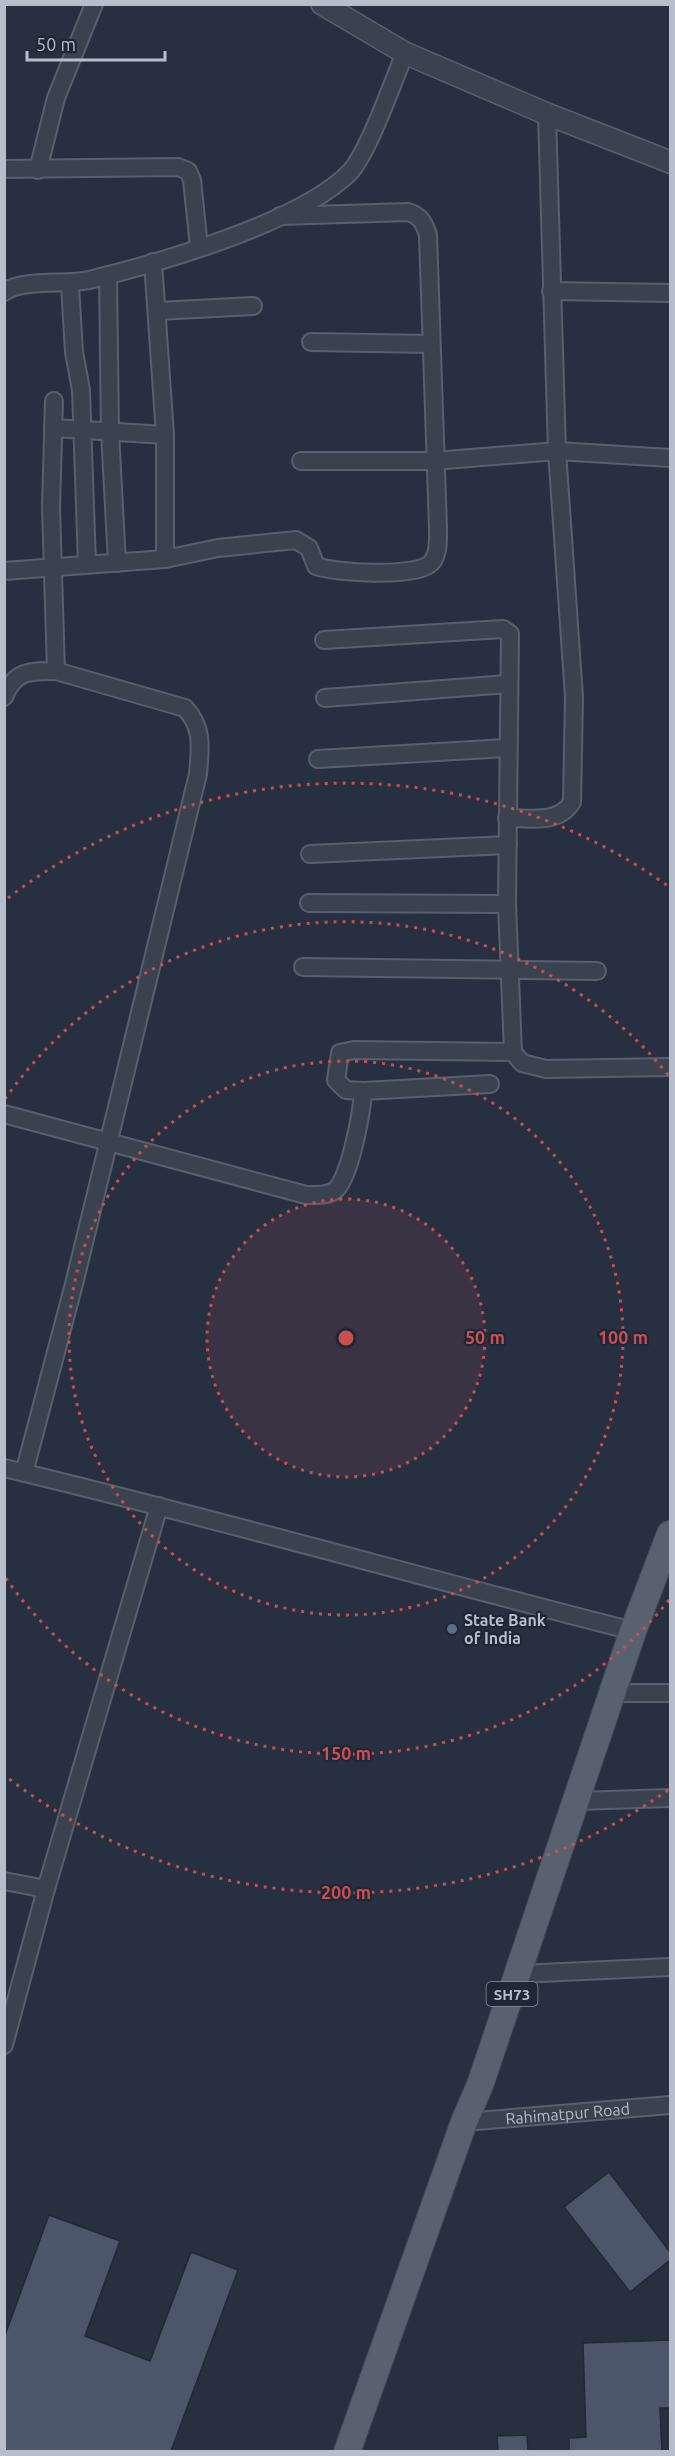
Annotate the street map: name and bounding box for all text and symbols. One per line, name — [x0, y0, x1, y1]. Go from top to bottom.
scale bar — [27, 24, 165, 62]
text: 50 m — [36, 34, 76, 54]
text: 50 m — [465, 1327, 505, 1347]
text: 100 m — [598, 1327, 648, 1347]
centre of rings — [336, 1328, 356, 1348]
place label: State Bank of India — [464, 1611, 546, 1647]
marker: State Bank of India — [445, 1622, 459, 1636]
text: 150 m — [321, 1743, 371, 1763]
text: 200 m — [321, 1882, 371, 1902]
road number: SH73 — [486, 1982, 538, 2006]
street label: Rahimatpur Road — [505, 2099, 631, 2128]

